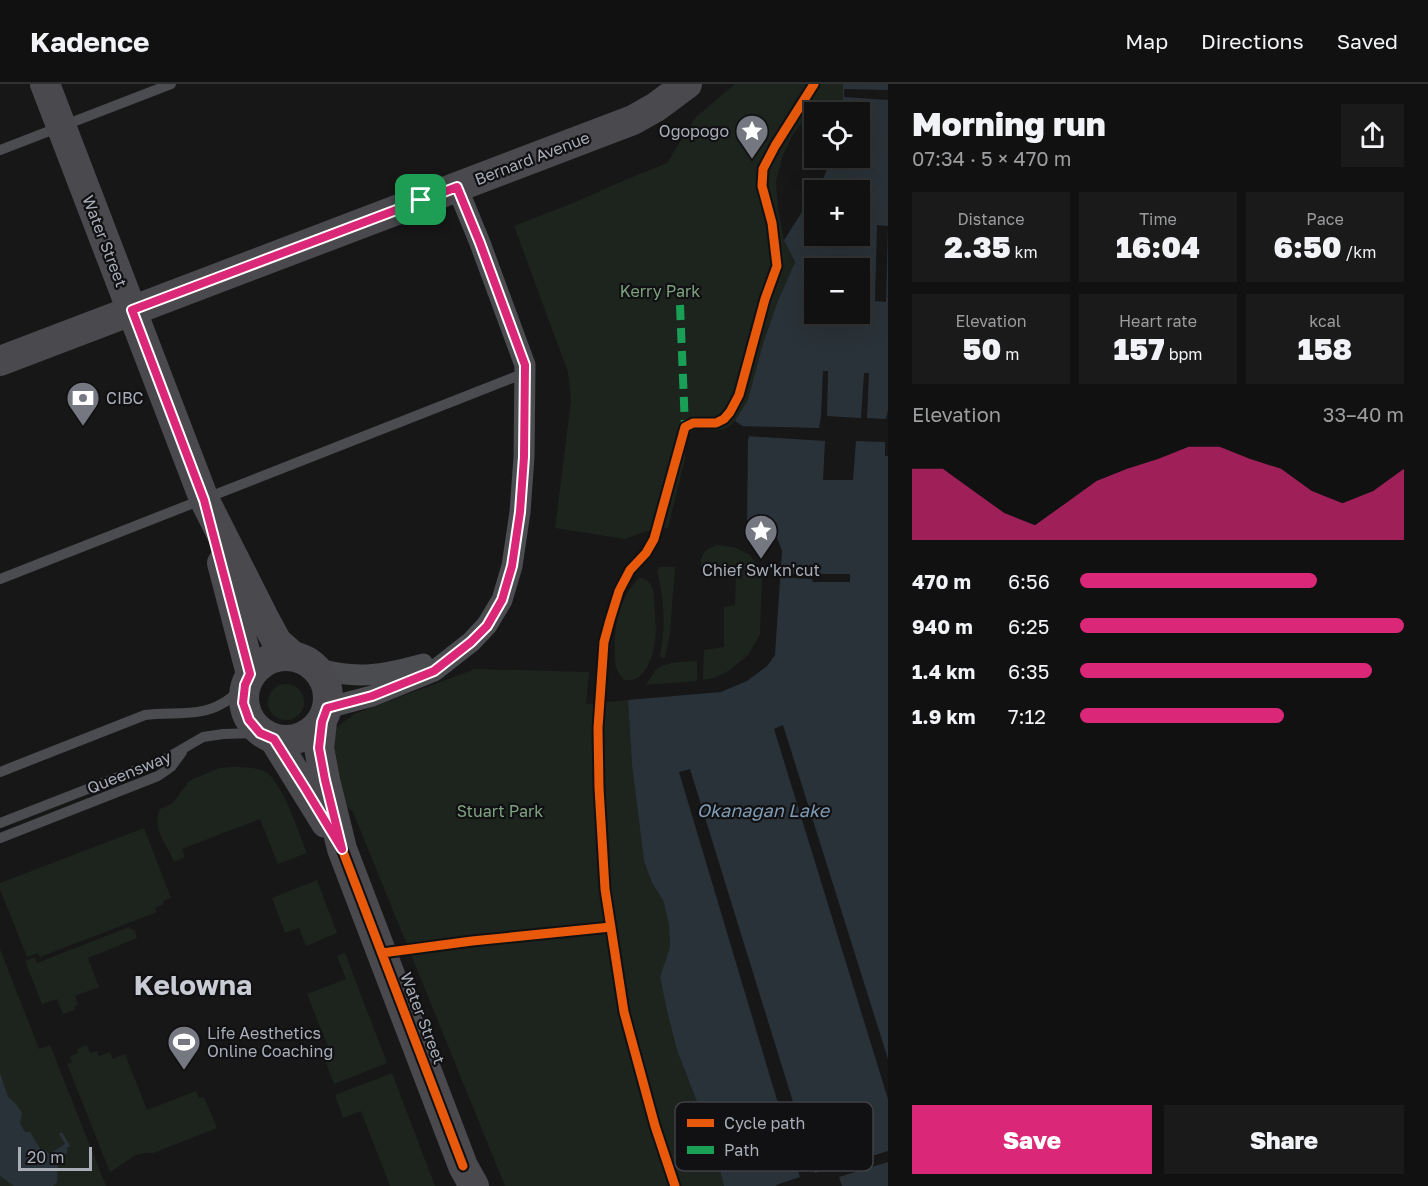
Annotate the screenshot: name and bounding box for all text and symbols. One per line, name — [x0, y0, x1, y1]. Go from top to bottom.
text: Kadence — [30, 25, 150, 58]
text: Map — [1125, 28, 1168, 54]
text: Directions — [1201, 28, 1304, 54]
text: Saved — [1337, 28, 1398, 54]
map controls — [804, 102, 870, 324]
button: locate — [804, 102, 870, 168]
text: Morning run — [912, 104, 1106, 143]
button: share — [1341, 104, 1404, 167]
place icon: Ogopogo — [734, 113, 770, 160]
place label: Ogopogo — [659, 121, 729, 141]
street label: Bernard Avenue — [472, 127, 592, 189]
text: 07:34 · 5 × 470 m — [912, 146, 1071, 170]
pin — [395, 174, 446, 225]
button: + — [804, 180, 870, 246]
icon: arrive — [404, 183, 437, 216]
street label: Water Street — [78, 192, 132, 290]
text: Distance — [957, 209, 1025, 229]
text: Time — [1139, 209, 1177, 229]
text: Pace — [1306, 209, 1344, 229]
text: 2.35 — [944, 229, 1011, 265]
text: 16:04 — [1116, 229, 1200, 265]
text: 6:50 — [1274, 229, 1342, 265]
text: km — [1011, 242, 1038, 262]
text: /km — [1342, 242, 1377, 262]
button: − — [804, 258, 870, 324]
park label: Kerry Park — [620, 281, 700, 301]
text: Elevation — [955, 311, 1027, 331]
text: Heart rate — [1119, 311, 1197, 331]
text: kcal — [1309, 311, 1341, 331]
text: 50 — [963, 331, 1001, 367]
text: 157 — [1114, 331, 1165, 367]
text: 158 — [1298, 331, 1352, 367]
text: m — [1001, 344, 1019, 364]
text: bpm — [1165, 344, 1203, 364]
bank icon: CIBC — [65, 380, 101, 427]
place label: CIBC — [106, 388, 144, 408]
text: Elevation — [912, 402, 1001, 426]
text: 33–40 m — [1323, 402, 1404, 426]
place icon: Chief Sw'kn'cut — [743, 513, 779, 560]
place label: Chief Sw'kn'cut — [702, 560, 820, 580]
text: 470 m — [912, 569, 971, 593]
text: 6:56 — [1008, 569, 1050, 593]
text: 940 m — [912, 614, 973, 638]
text: 6:25 — [1008, 614, 1049, 638]
text: 1.4 km — [912, 659, 975, 683]
text: 6:35 — [1008, 659, 1049, 683]
text: 1.9 km — [912, 704, 976, 728]
text: 7:12 — [1008, 704, 1046, 728]
street label: Queensway — [84, 746, 174, 798]
water label: Okanagan Lake — [697, 799, 831, 821]
park label: Stuart Park — [457, 801, 543, 821]
district label: Kelowna — [134, 968, 252, 1001]
street label: Water Street — [396, 969, 450, 1067]
place label: Life Aesthetics Online Coaching — [207, 1023, 333, 1061]
sports icon: Life Aesthetics Online Coaching — [166, 1024, 202, 1071]
legend — [675, 1102, 873, 1171]
button: Save — [912, 1105, 1152, 1174]
button: Share — [1164, 1105, 1404, 1174]
text: Cycle path — [724, 1113, 805, 1133]
text: Path — [724, 1140, 759, 1160]
scale bar — [18, 1144, 92, 1172]
text: 20 m — [27, 1147, 64, 1167]

